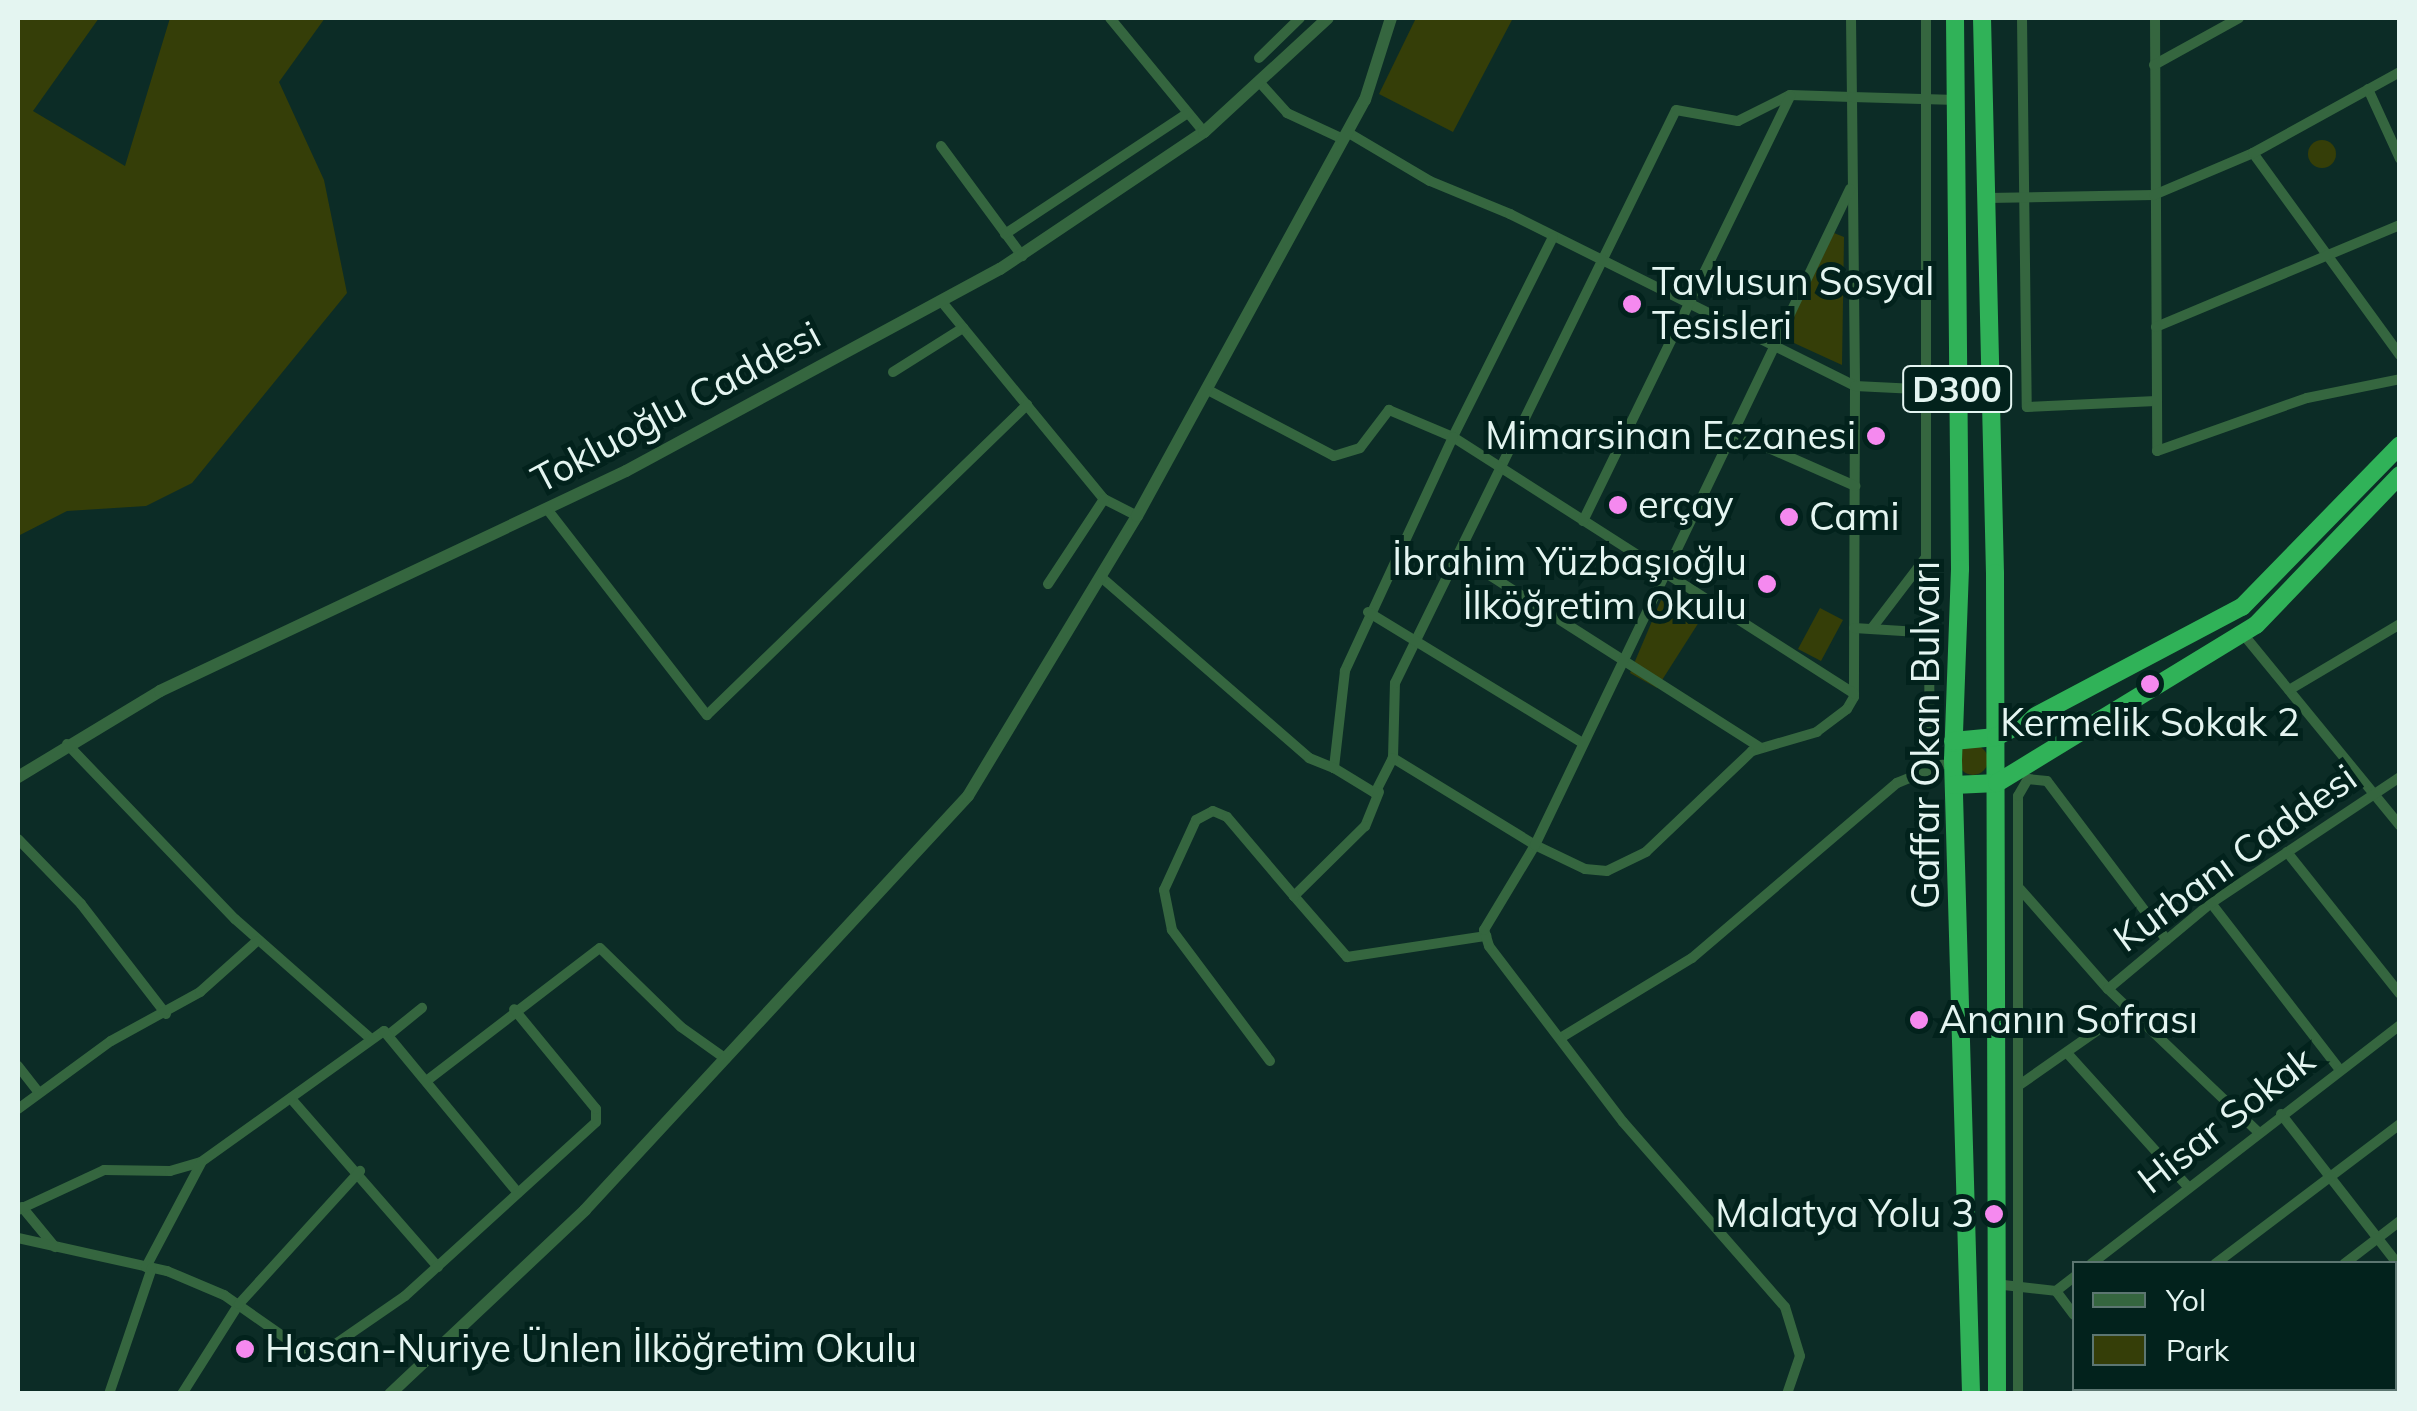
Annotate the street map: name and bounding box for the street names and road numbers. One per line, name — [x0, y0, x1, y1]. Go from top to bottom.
street label: Tokluoğlu Caddesi — [524, 312, 828, 502]
road number: D300 — [1902, 359, 2012, 419]
street label: Gaffar Okan Bulvarı — [1903, 561, 1949, 909]
street label: Kurbanı Caddesi — [2105, 755, 2365, 961]
street label: Hisar Sokak — [2129, 1037, 2323, 1203]

